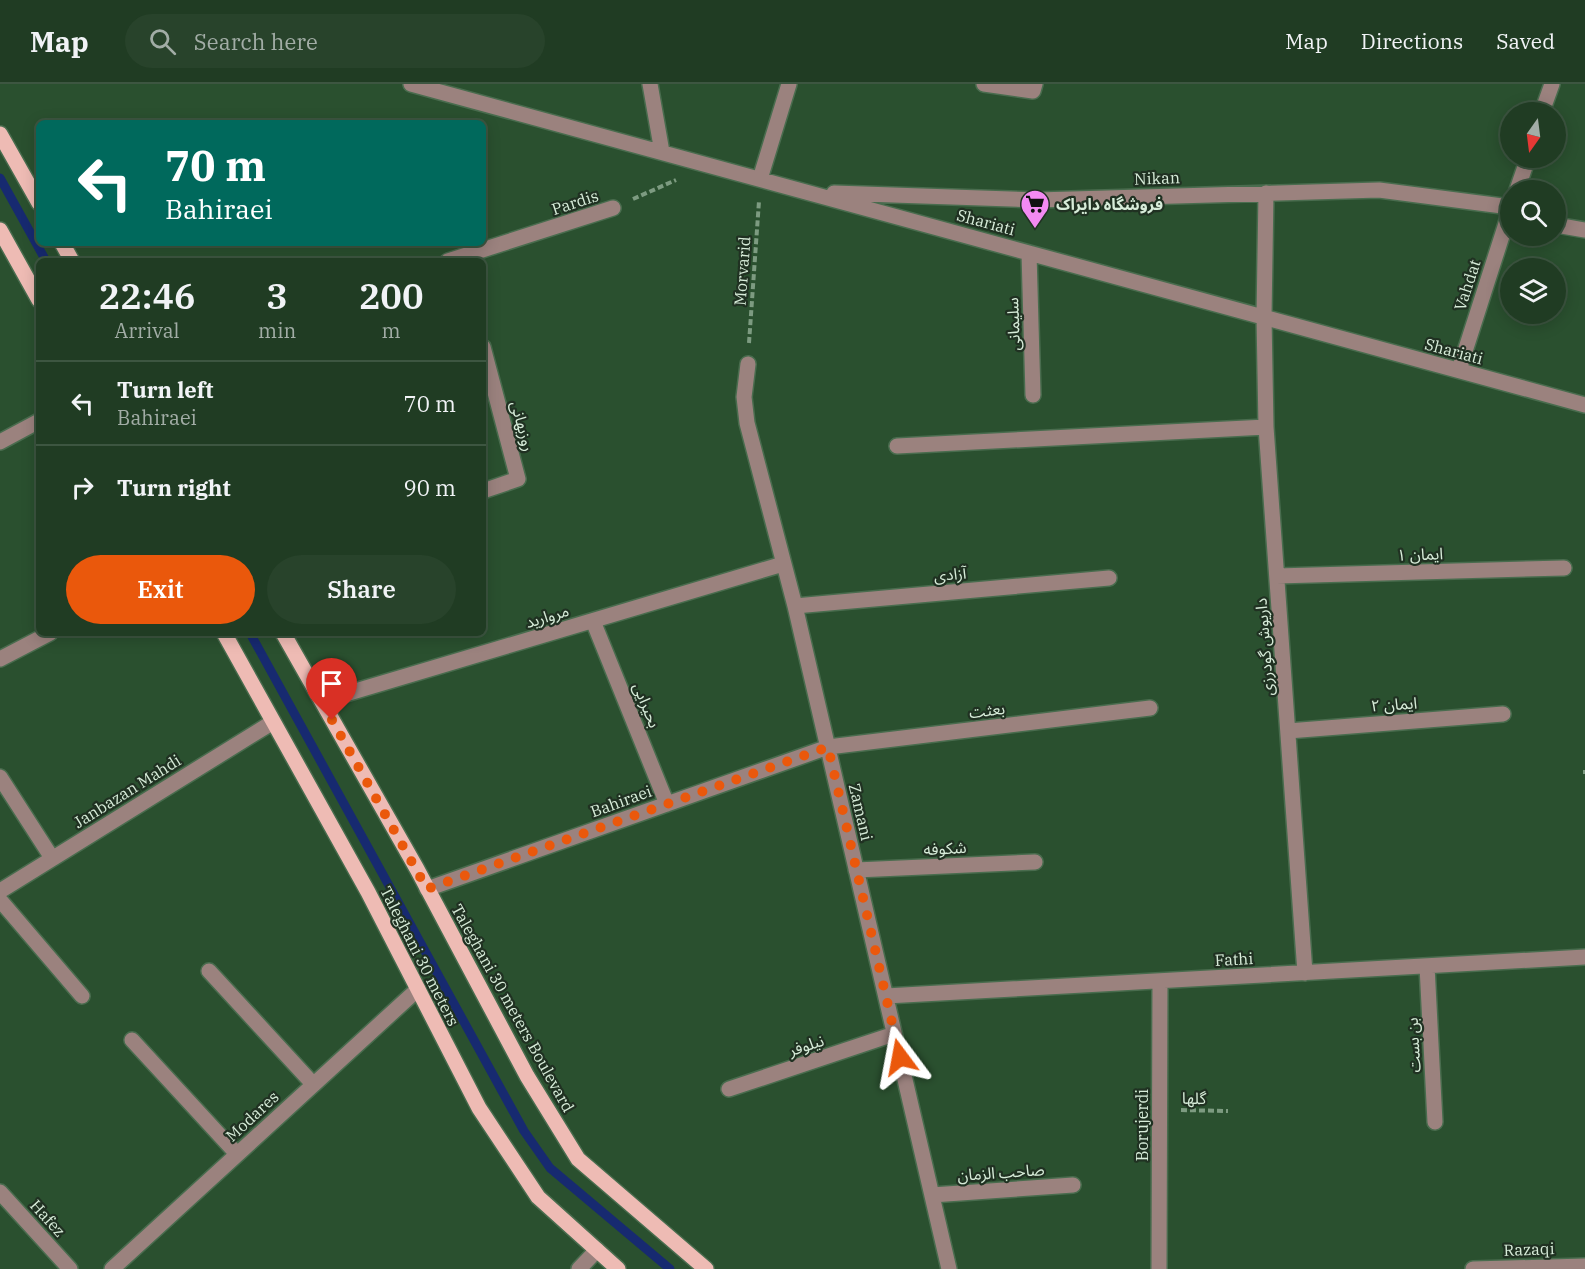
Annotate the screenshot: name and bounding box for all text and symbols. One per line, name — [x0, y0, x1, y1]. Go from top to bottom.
search box — [125, 14, 545, 68]
text: Map — [30, 23, 89, 60]
icon: search — [146, 25, 179, 58]
text: Search here — [194, 27, 318, 56]
text: Map — [1285, 27, 1328, 55]
text: Directions — [1361, 27, 1463, 55]
text: Saved — [1496, 27, 1555, 55]
north arrow — [1500, 102, 1566, 168]
map controls — [1500, 102, 1566, 324]
text: 70 m — [165, 138, 266, 193]
icon: left — [66, 144, 144, 222]
street label: Nikan — [1134, 167, 1180, 189]
button: search — [1500, 180, 1566, 246]
street label: Pardis — [549, 185, 601, 219]
supermarket icon: فروشگاه دایراک — [1019, 188, 1051, 230]
text: Bahiraei — [165, 191, 273, 226]
place label: فروشگاه دایراک — [1056, 194, 1163, 214]
street label: Shariati — [955, 205, 1017, 239]
street label: Morvarid — [730, 235, 754, 306]
street label: Vahdat — [1449, 257, 1485, 313]
button: layers — [1500, 258, 1566, 324]
text: 22:46 — [98, 272, 196, 319]
text: 3 — [266, 272, 288, 319]
text: 200 — [359, 272, 424, 319]
street label: سلیمانی — [1002, 297, 1024, 351]
text: Arrival — [114, 317, 180, 344]
text: min — [258, 317, 296, 344]
text: m — [382, 317, 401, 344]
street label: Shariati — [1423, 334, 1485, 368]
text: Turn left — [117, 375, 213, 404]
icon: left — [66, 387, 99, 420]
text: 70 m — [404, 389, 456, 418]
street label: روزبهانی — [507, 399, 539, 453]
text: Bahiraei — [117, 404, 197, 431]
icon: right — [66, 471, 99, 504]
text: Turn right — [117, 473, 231, 502]
text: 90 m — [404, 473, 456, 502]
street label: ایمان ۱ — [1397, 543, 1443, 565]
button: Exit — [66, 555, 255, 624]
button: Share — [267, 555, 456, 624]
street label: آزادی — [933, 562, 969, 585]
street label: داریوش گودرزی — [1251, 597, 1277, 697]
street label: مروارید — [523, 600, 571, 632]
pin — [306, 658, 357, 720]
icon: arrive — [315, 667, 348, 700]
street label: بحیرایی — [629, 680, 665, 730]
street label: ایمان ۲ — [1370, 692, 1418, 716]
street label: بعثت — [968, 698, 1006, 722]
street label: Janbazan Mahdi — [70, 750, 184, 832]
street label: Bahiraei — [588, 781, 654, 821]
street label: Zamani — [845, 781, 877, 843]
street label: شکوفه — [923, 837, 967, 859]
street label: Taleghani 30 meters — [376, 883, 464, 1029]
street label: Taleghani 30 meters Boulevard — [447, 900, 579, 1116]
street label: Fathi — [1214, 948, 1254, 970]
street label: بن بست — [1402, 1017, 1424, 1073]
position arrow — [868, 1025, 932, 1089]
street label: نیلوفر — [785, 1030, 826, 1060]
street label: Modares — [221, 1086, 283, 1146]
street label: گلها — [1182, 1088, 1207, 1108]
street label: Borujerdi — [1132, 1089, 1152, 1161]
street label: صاحب الزمان — [957, 1159, 1045, 1185]
street label: Hafez — [26, 1195, 70, 1241]
street label: Razaqi — [1503, 1238, 1555, 1260]

